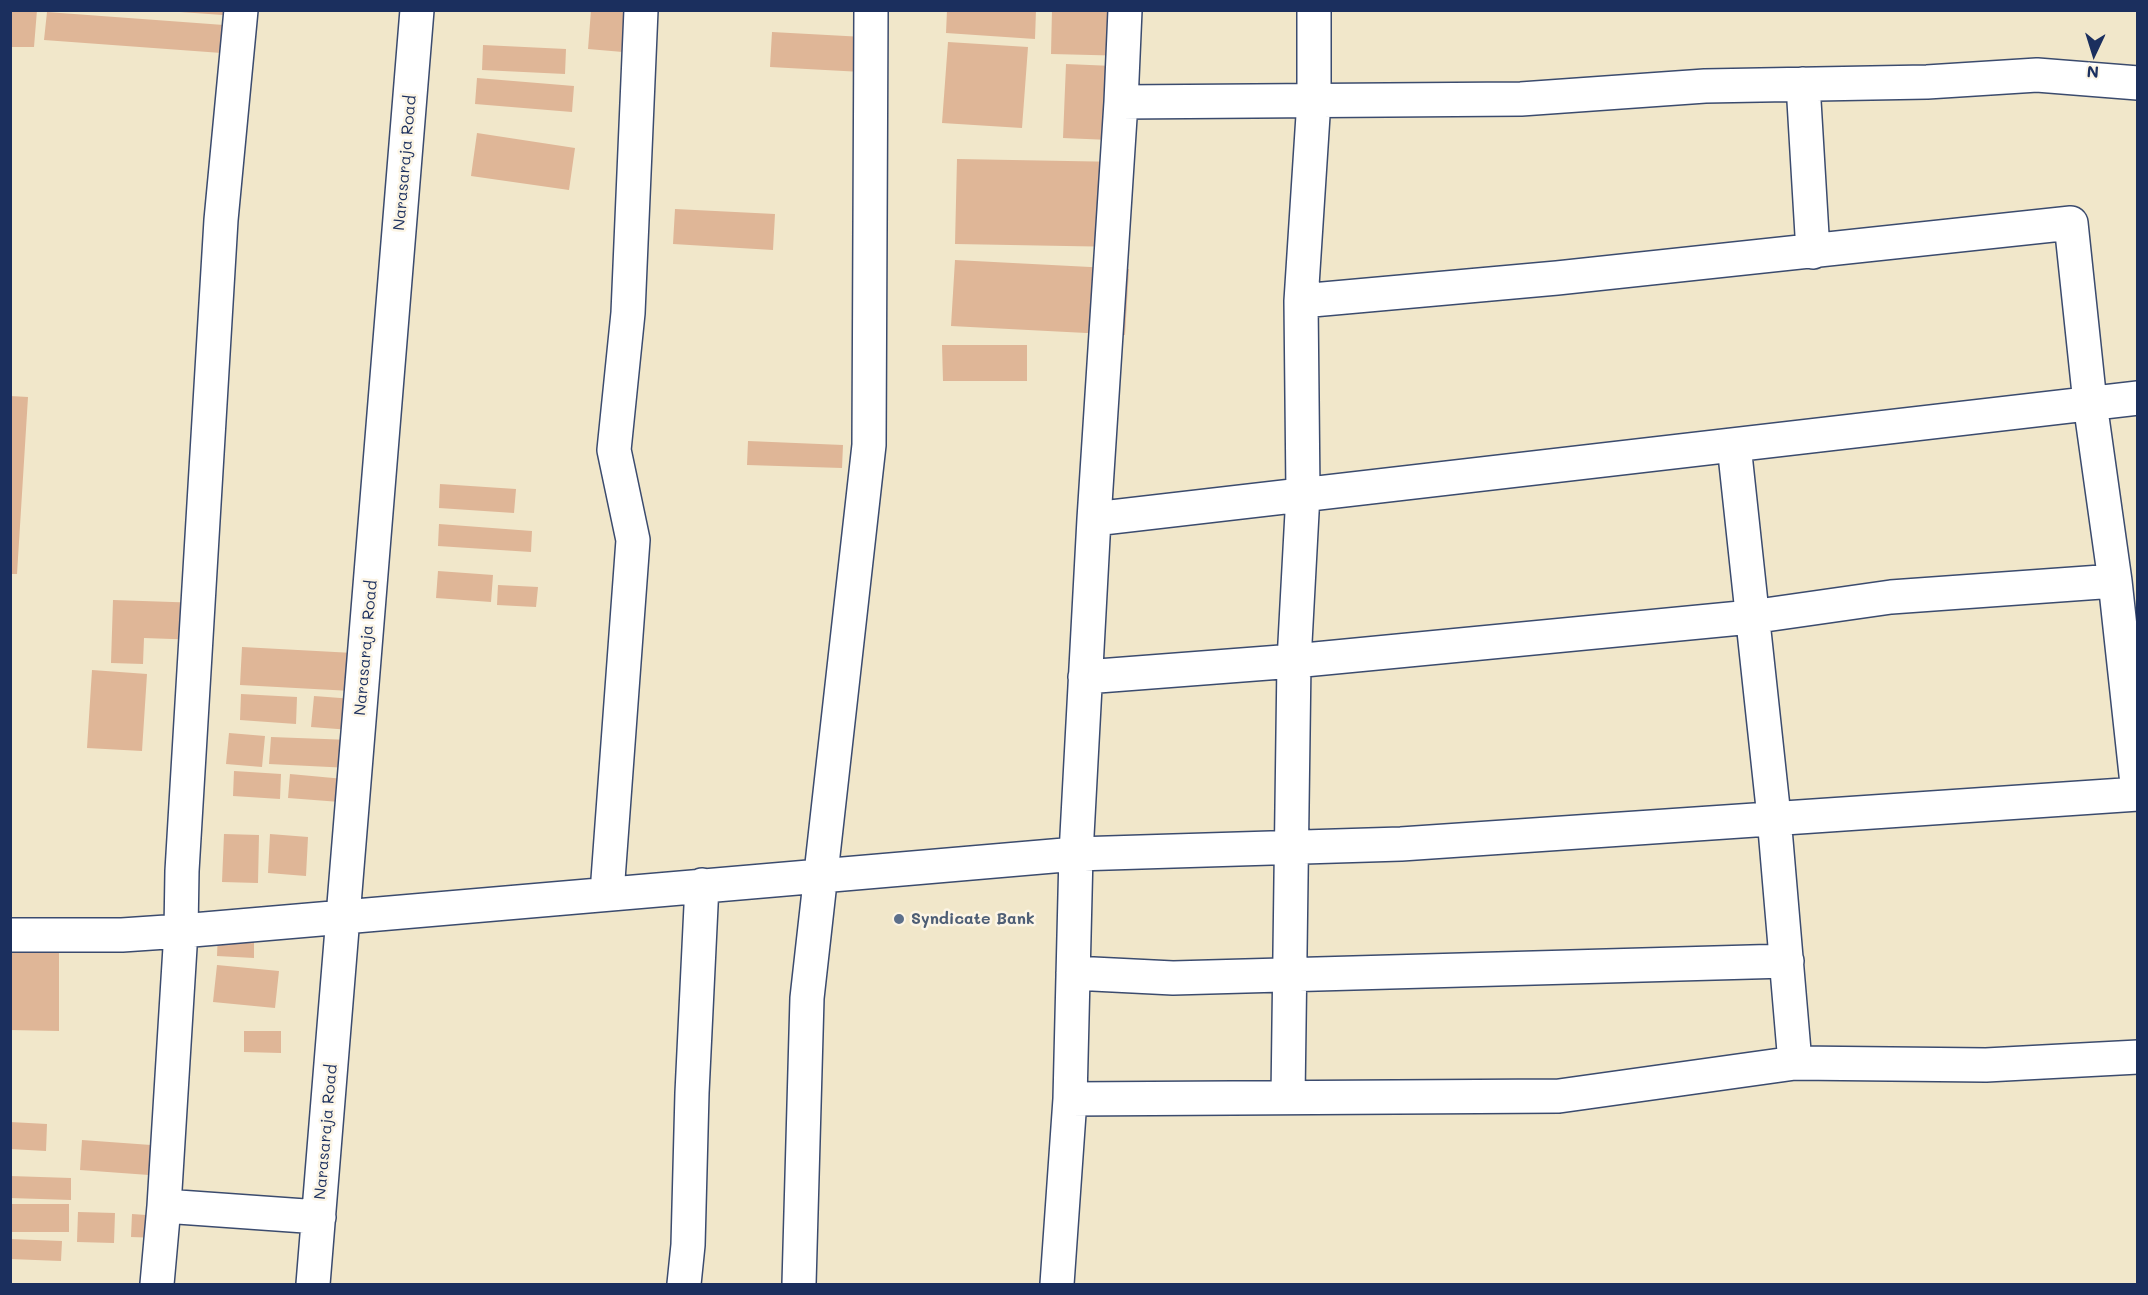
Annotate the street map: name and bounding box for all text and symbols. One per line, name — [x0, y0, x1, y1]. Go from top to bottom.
north arrow — [2064, 24, 2124, 84]
text: N — [2086, 62, 2100, 83]
street label: Narasaraja Road — [390, 95, 420, 231]
street label: Narasaraja Road — [351, 580, 381, 716]
place label: Syndicate Bank — [911, 909, 1035, 929]
marker: Syndicate Bank — [892, 912, 906, 926]
street label: Narasaraja Road — [311, 1064, 341, 1200]

